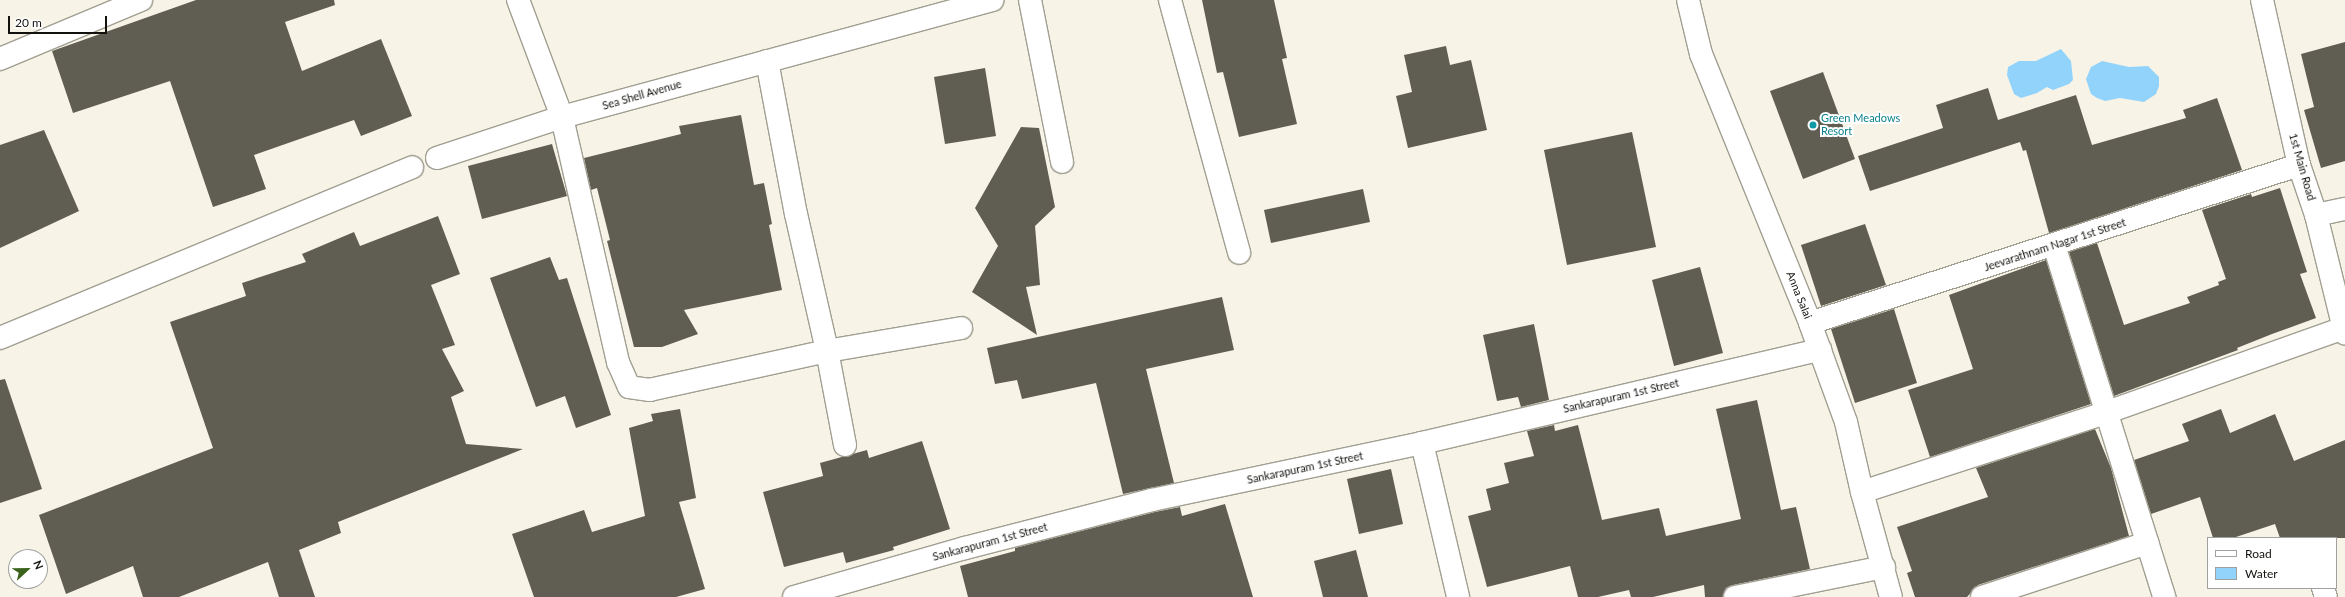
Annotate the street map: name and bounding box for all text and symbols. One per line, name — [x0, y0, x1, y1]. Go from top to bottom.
scale bar — [10, 8, 109, 34]
text: 20 m — [15, 15, 42, 30]
street label: Sea Shell Avenue — [601, 77, 683, 113]
place label: Green Meadows Resort — [1821, 112, 1900, 138]
marker: Green Meadows Resort — [1808, 120, 1818, 130]
street label: 1st Main Road — [2286, 132, 2318, 202]
street label: Jeevarathnam Nagar 1st Street — [1982, 216, 2128, 274]
street label: Anna Salai — [1784, 269, 1814, 321]
street label: Sankarapuram 1st Street — [1562, 376, 1680, 416]
street label: Sankarapuram 1st Street — [1246, 449, 1364, 487]
street label: Sankarapuram 1st Street — [931, 520, 1049, 564]
legend — [2207, 537, 2337, 589]
text: Road — [2245, 546, 2272, 561]
north arrow — [8, 549, 48, 589]
text: N — [31, 558, 46, 571]
text: Water — [2245, 566, 2278, 581]

